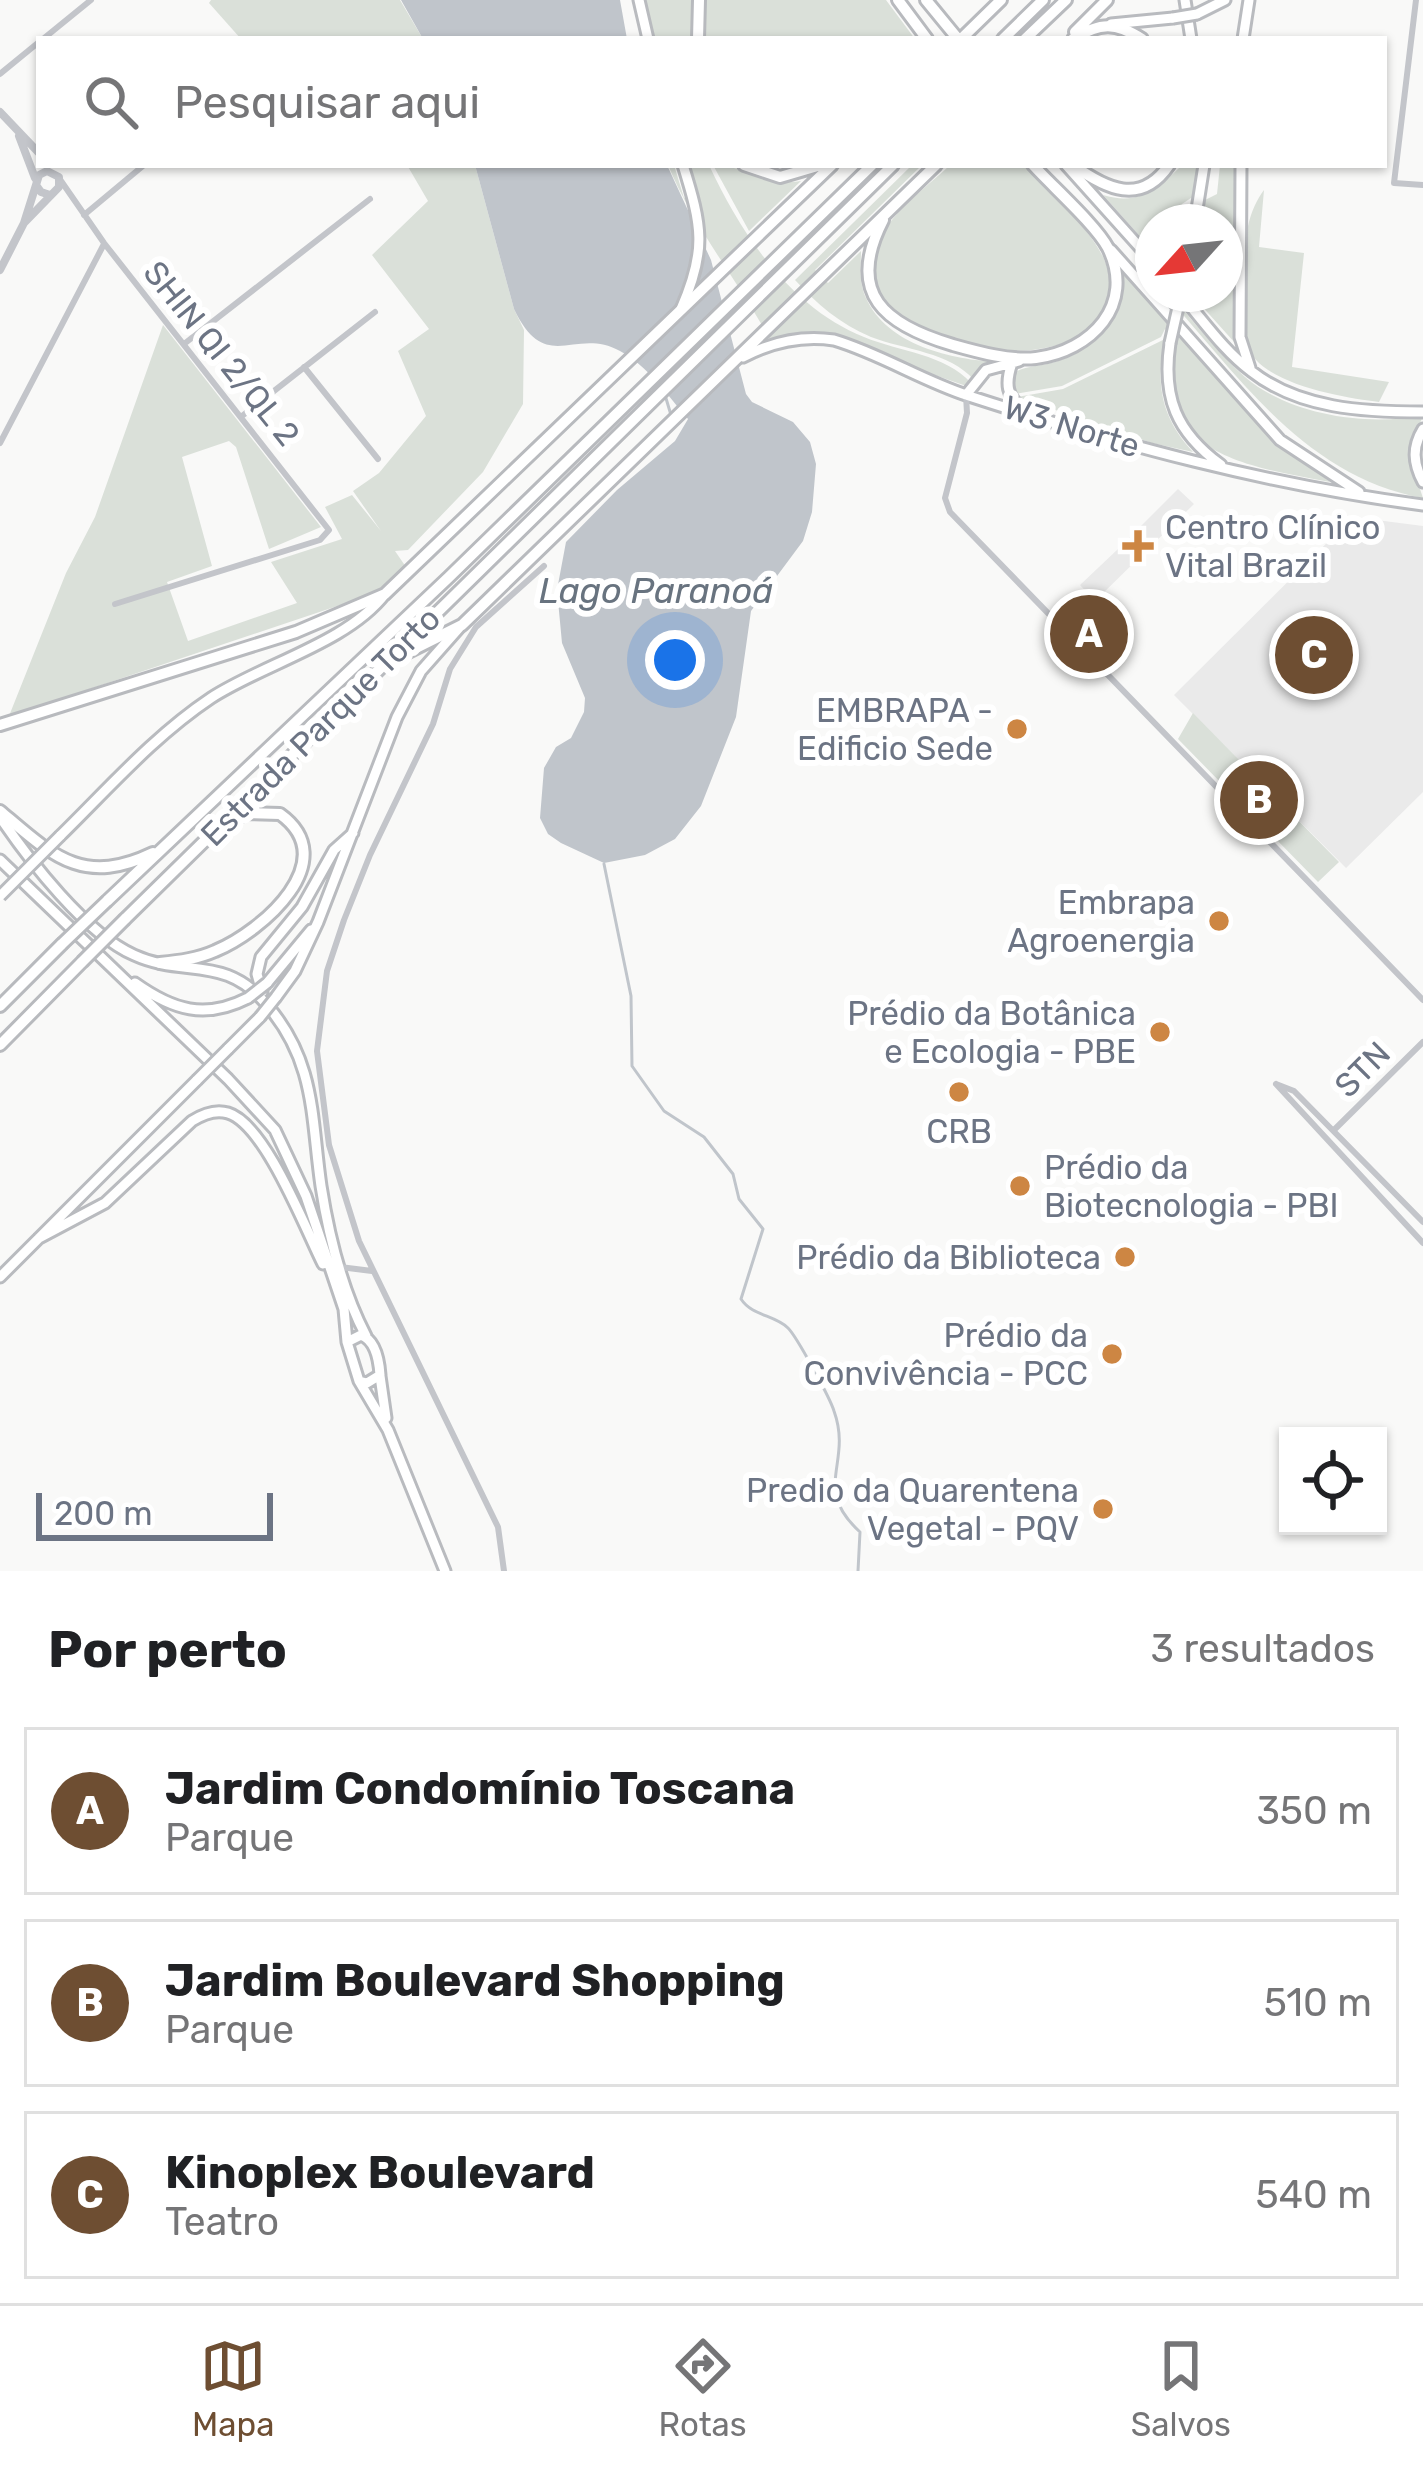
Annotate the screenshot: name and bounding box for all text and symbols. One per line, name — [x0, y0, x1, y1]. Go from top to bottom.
search box — [36, 36, 1387, 168]
icon: search — [78, 69, 144, 135]
text: Pesquisar aqui — [174, 76, 480, 129]
north arrow — [1135, 204, 1243, 312]
street label: SHIN QI 2/QL 2 — [135, 253, 308, 453]
street label: W3 Norte — [999, 387, 1145, 466]
place label: Centro Clínico Vital Brazil — [1165, 508, 1381, 585]
marker: Centro Clínico Vital Brazil — [1122, 530, 1154, 562]
water label: Lago Paranoá — [539, 569, 773, 612]
pin: A — [1050, 589, 1128, 679]
street label: Estrada Parque Torto — [193, 599, 448, 854]
pin: C — [1275, 610, 1353, 700]
your location — [645, 630, 705, 690]
place label: EMBRAPA - Edificio Sede — [797, 691, 993, 768]
marker: EMBRAPA - Edificio Sede — [1004, 716, 1030, 742]
pin: B — [1220, 755, 1298, 845]
place label: Embrapa Agroenergia — [1007, 883, 1195, 960]
marker: Embrapa Agroenergia — [1206, 908, 1232, 934]
place label: Prédio da Botânica e Ecologia - PBE — [847, 994, 1136, 1071]
marker: Prédio da Botânica e Ecologia - PBE — [1147, 1019, 1173, 1045]
street label: STN — [1327, 1034, 1398, 1105]
marker: CRB — [946, 1079, 972, 1105]
place label: CRB — [926, 1112, 992, 1151]
place label: Prédio da Biotecnologia - PBI — [1044, 1148, 1339, 1225]
marker: Prédio da Biotecnologia - PBI — [1007, 1173, 1033, 1199]
place label: Prédio da Biblioteca — [796, 1238, 1101, 1277]
marker: Prédio da Biblioteca — [1112, 1244, 1138, 1270]
place label: Prédio da Convivência - PCC — [803, 1316, 1088, 1393]
marker: Prédio da Convivência - PCC — [1099, 1341, 1125, 1367]
map controls — [1279, 1427, 1387, 1535]
button: locate — [1279, 1427, 1387, 1535]
place label: Predio da Quarentena Vegetal - PQV — [746, 1471, 1079, 1548]
scale bar — [36, 1487, 273, 1540]
text: 200 m — [54, 1494, 153, 1533]
marker: Predio da Quarentena Vegetal - PQV — [1090, 1496, 1116, 1522]
text: Por perto — [48, 1619, 287, 1680]
text: 3 resultados — [1151, 1626, 1375, 1672]
text: Jardim Condomínio Toscana — [165, 1762, 795, 1815]
text: A — [76, 1788, 104, 1834]
text: 350 m — [1256, 1788, 1372, 1834]
text: Parque — [165, 1815, 294, 1861]
text: Jardim Boulevard Shopping — [165, 1954, 785, 2007]
text: B — [76, 1980, 104, 2026]
text: 510 m — [1264, 1980, 1372, 2026]
text: Parque — [165, 2007, 294, 2053]
text: Kinoplex Boulevard — [165, 2146, 595, 2199]
text: C — [76, 2172, 104, 2218]
text: 540 m — [1256, 2172, 1372, 2218]
text: Teatro — [165, 2199, 279, 2245]
tab: Mapa — [192, 2333, 274, 2444]
tab: Rotas — [658, 2333, 747, 2444]
tab: Salvos — [1131, 2333, 1231, 2444]

